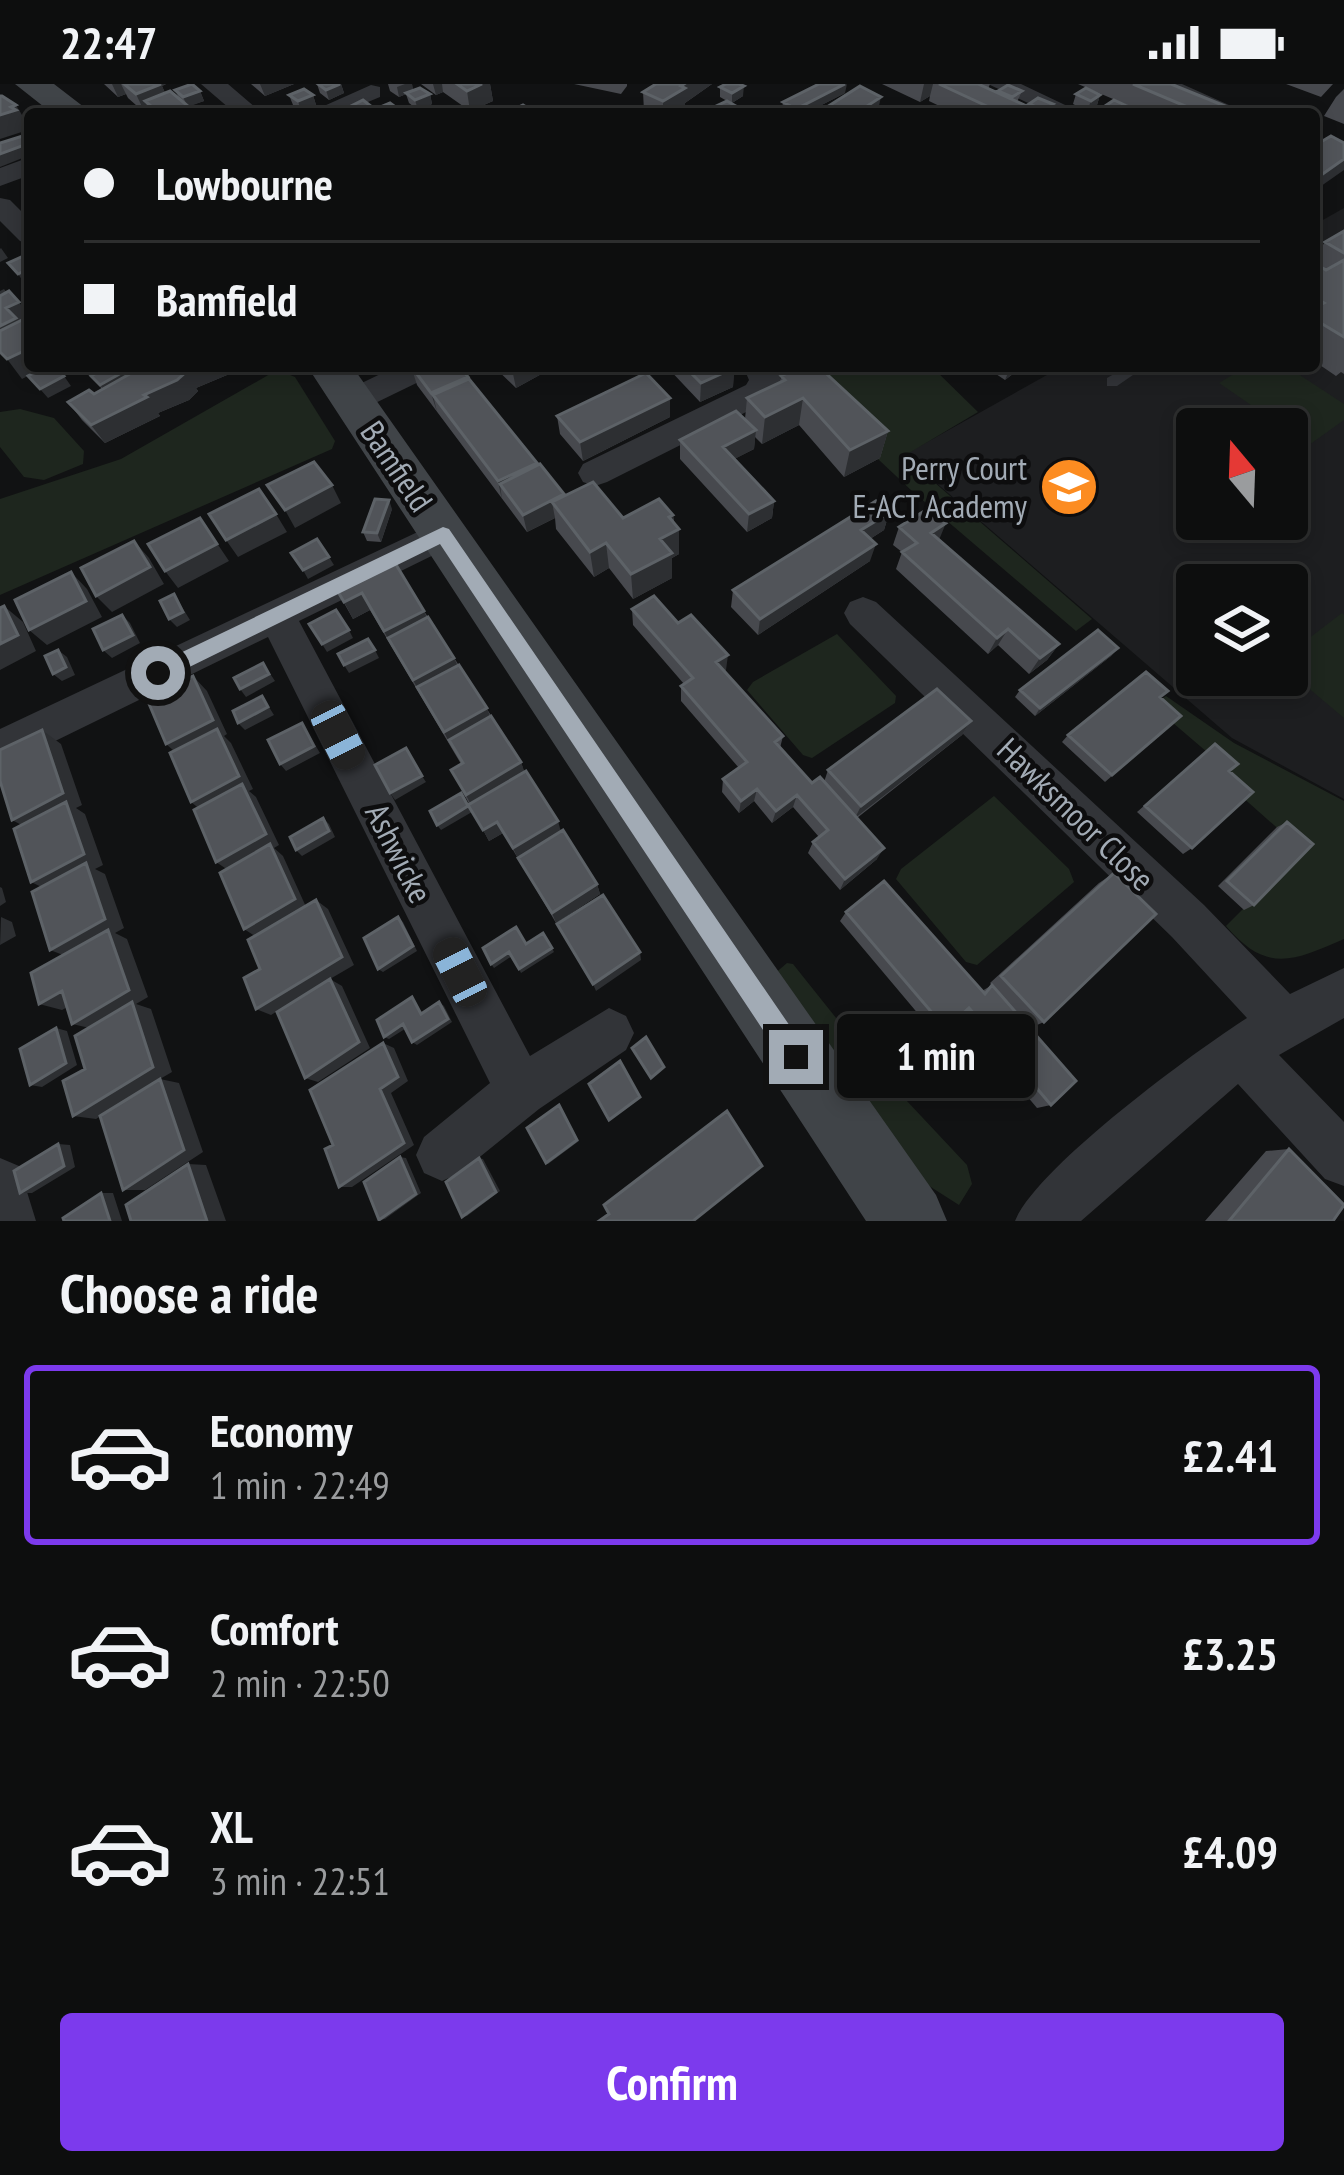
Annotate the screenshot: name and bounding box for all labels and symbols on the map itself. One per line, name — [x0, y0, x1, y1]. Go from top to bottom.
north arrow — [1176, 408, 1308, 540]
street label: Bamfield — [352, 412, 443, 519]
place label: Perry Court E-ACT Academy — [852, 446, 1028, 527]
school or university icon: Perry Court E-ACT Academy — [1038, 456, 1100, 518]
route start — [131, 646, 185, 700]
car — [306, 695, 370, 775]
street label: Hawksmoor Close — [989, 728, 1164, 899]
street label: Ashwicke — [356, 796, 443, 910]
car — [428, 932, 492, 1012]
callout: 1 min — [838, 1015, 1036, 1099]
route end — [769, 1030, 823, 1084]

